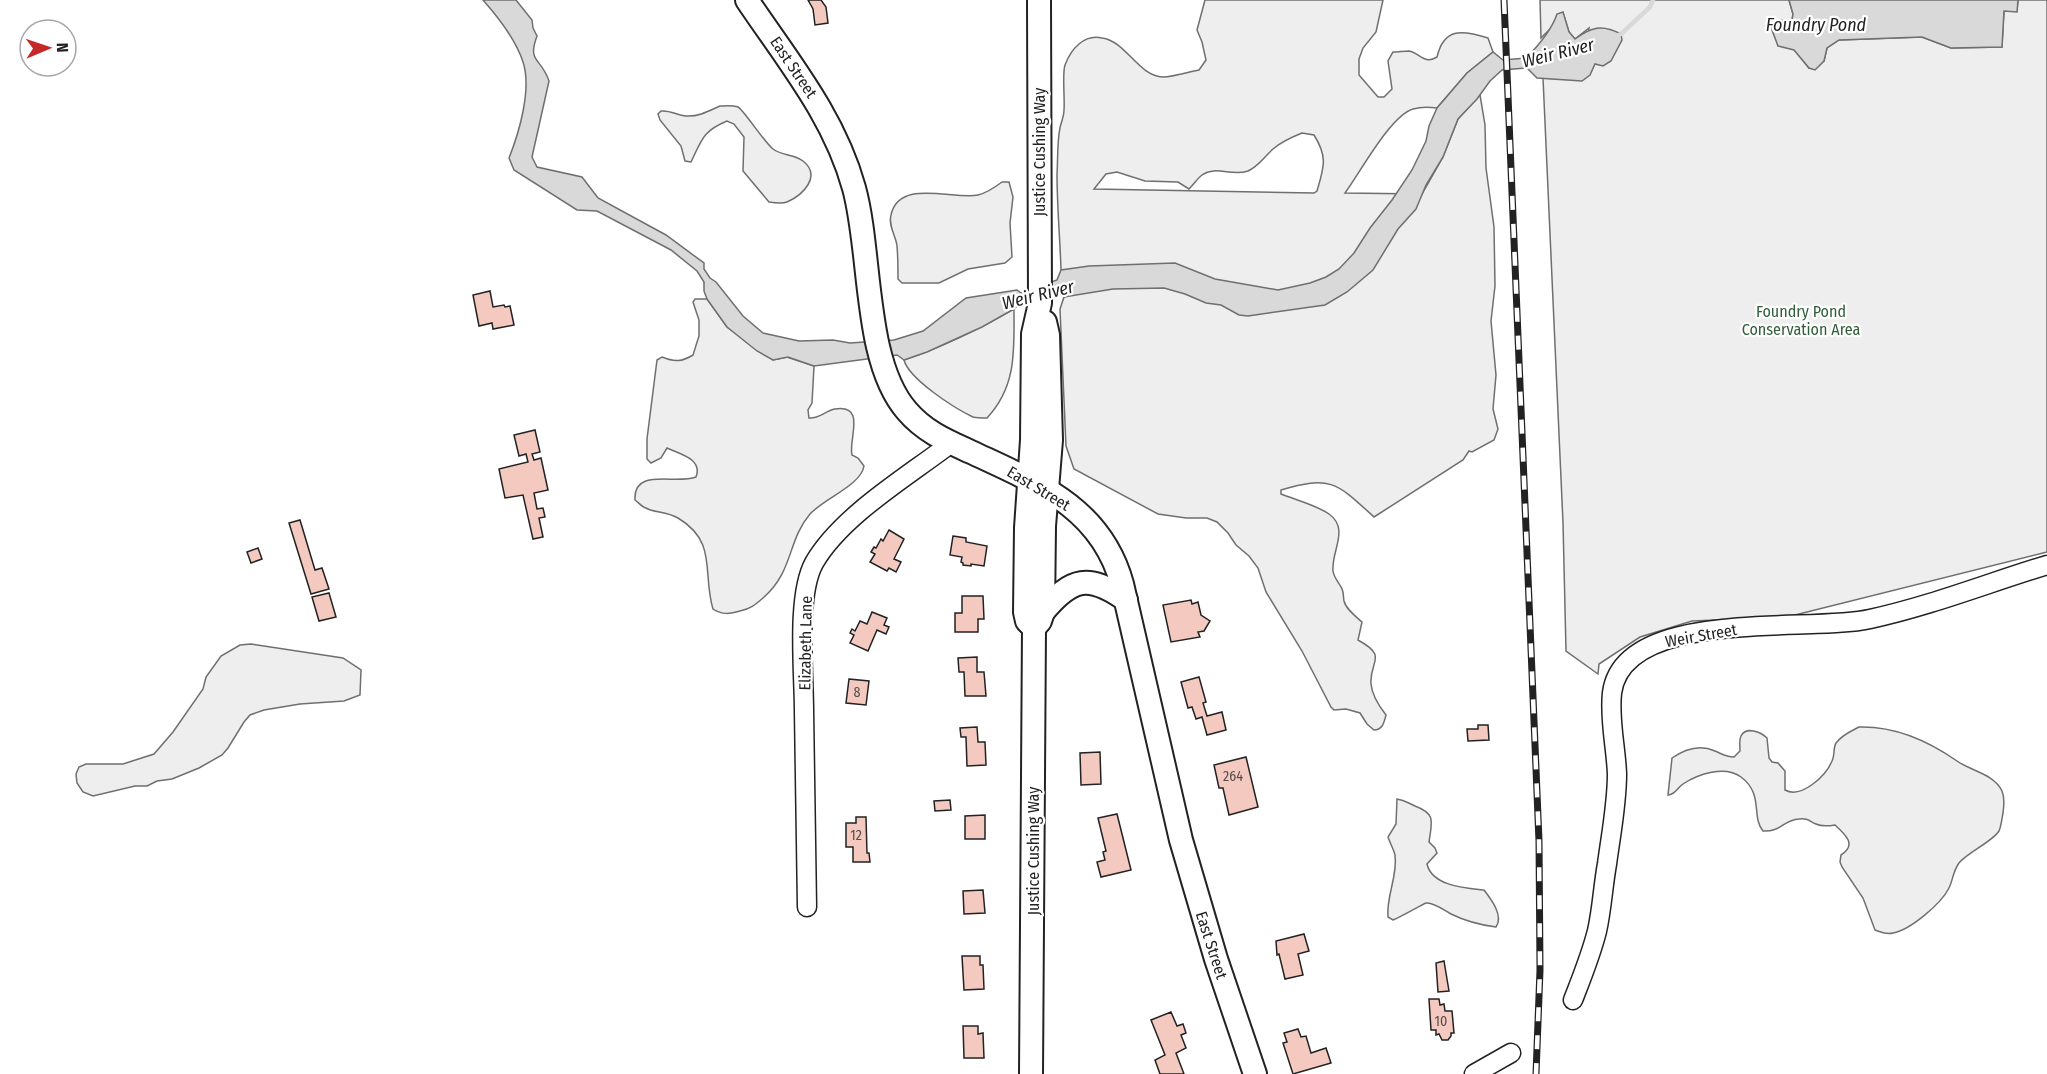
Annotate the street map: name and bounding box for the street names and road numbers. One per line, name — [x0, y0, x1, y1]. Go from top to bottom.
street label: East Street — [766, 33, 822, 102]
street label: Justice Cushing Way — [1030, 87, 1049, 216]
street label: East Street — [1004, 462, 1074, 515]
street label: Elizabeth Lane — [795, 595, 816, 690]
street label: Weir Street — [1664, 620, 1739, 651]
street label: Justice Cushing Way — [1024, 786, 1043, 915]
street label: East Street — [1192, 909, 1232, 982]

